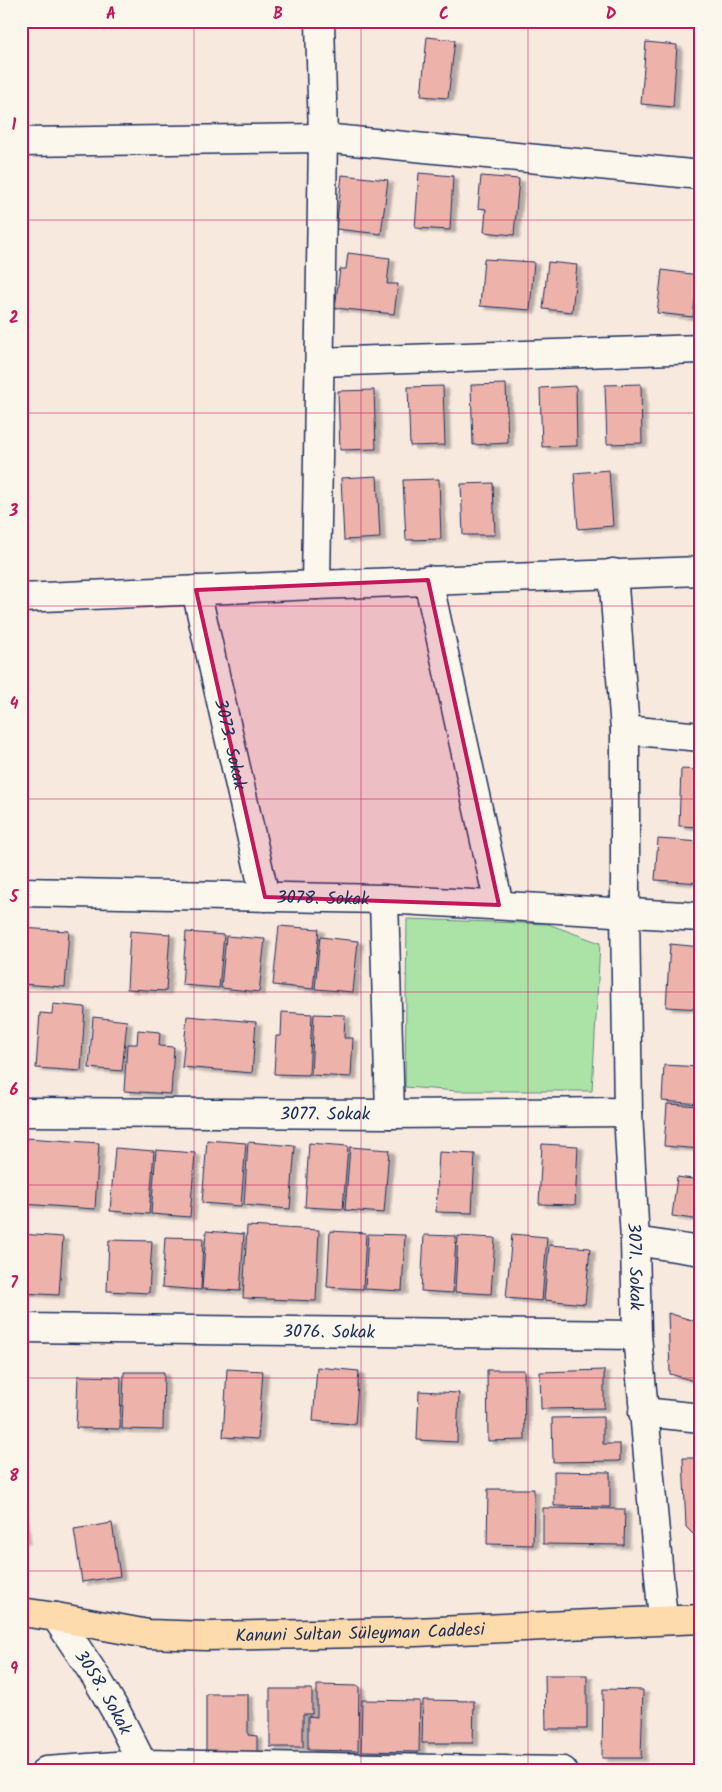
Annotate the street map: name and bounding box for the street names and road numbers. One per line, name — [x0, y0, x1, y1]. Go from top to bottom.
street label: 3073. Sokak — [205, 696, 254, 793]
street label: 3078. Sokak — [276, 884, 370, 915]
street label: 3077. Sokak — [280, 1100, 371, 1130]
street label: 3071. Sokak — [618, 1222, 649, 1311]
street label: 3076. Sokak — [283, 1318, 376, 1348]
street label: Kanuni Sultan Süleyman Caddesi — [235, 1616, 486, 1651]
street label: 3058. Sokak — [66, 1645, 139, 1741]

